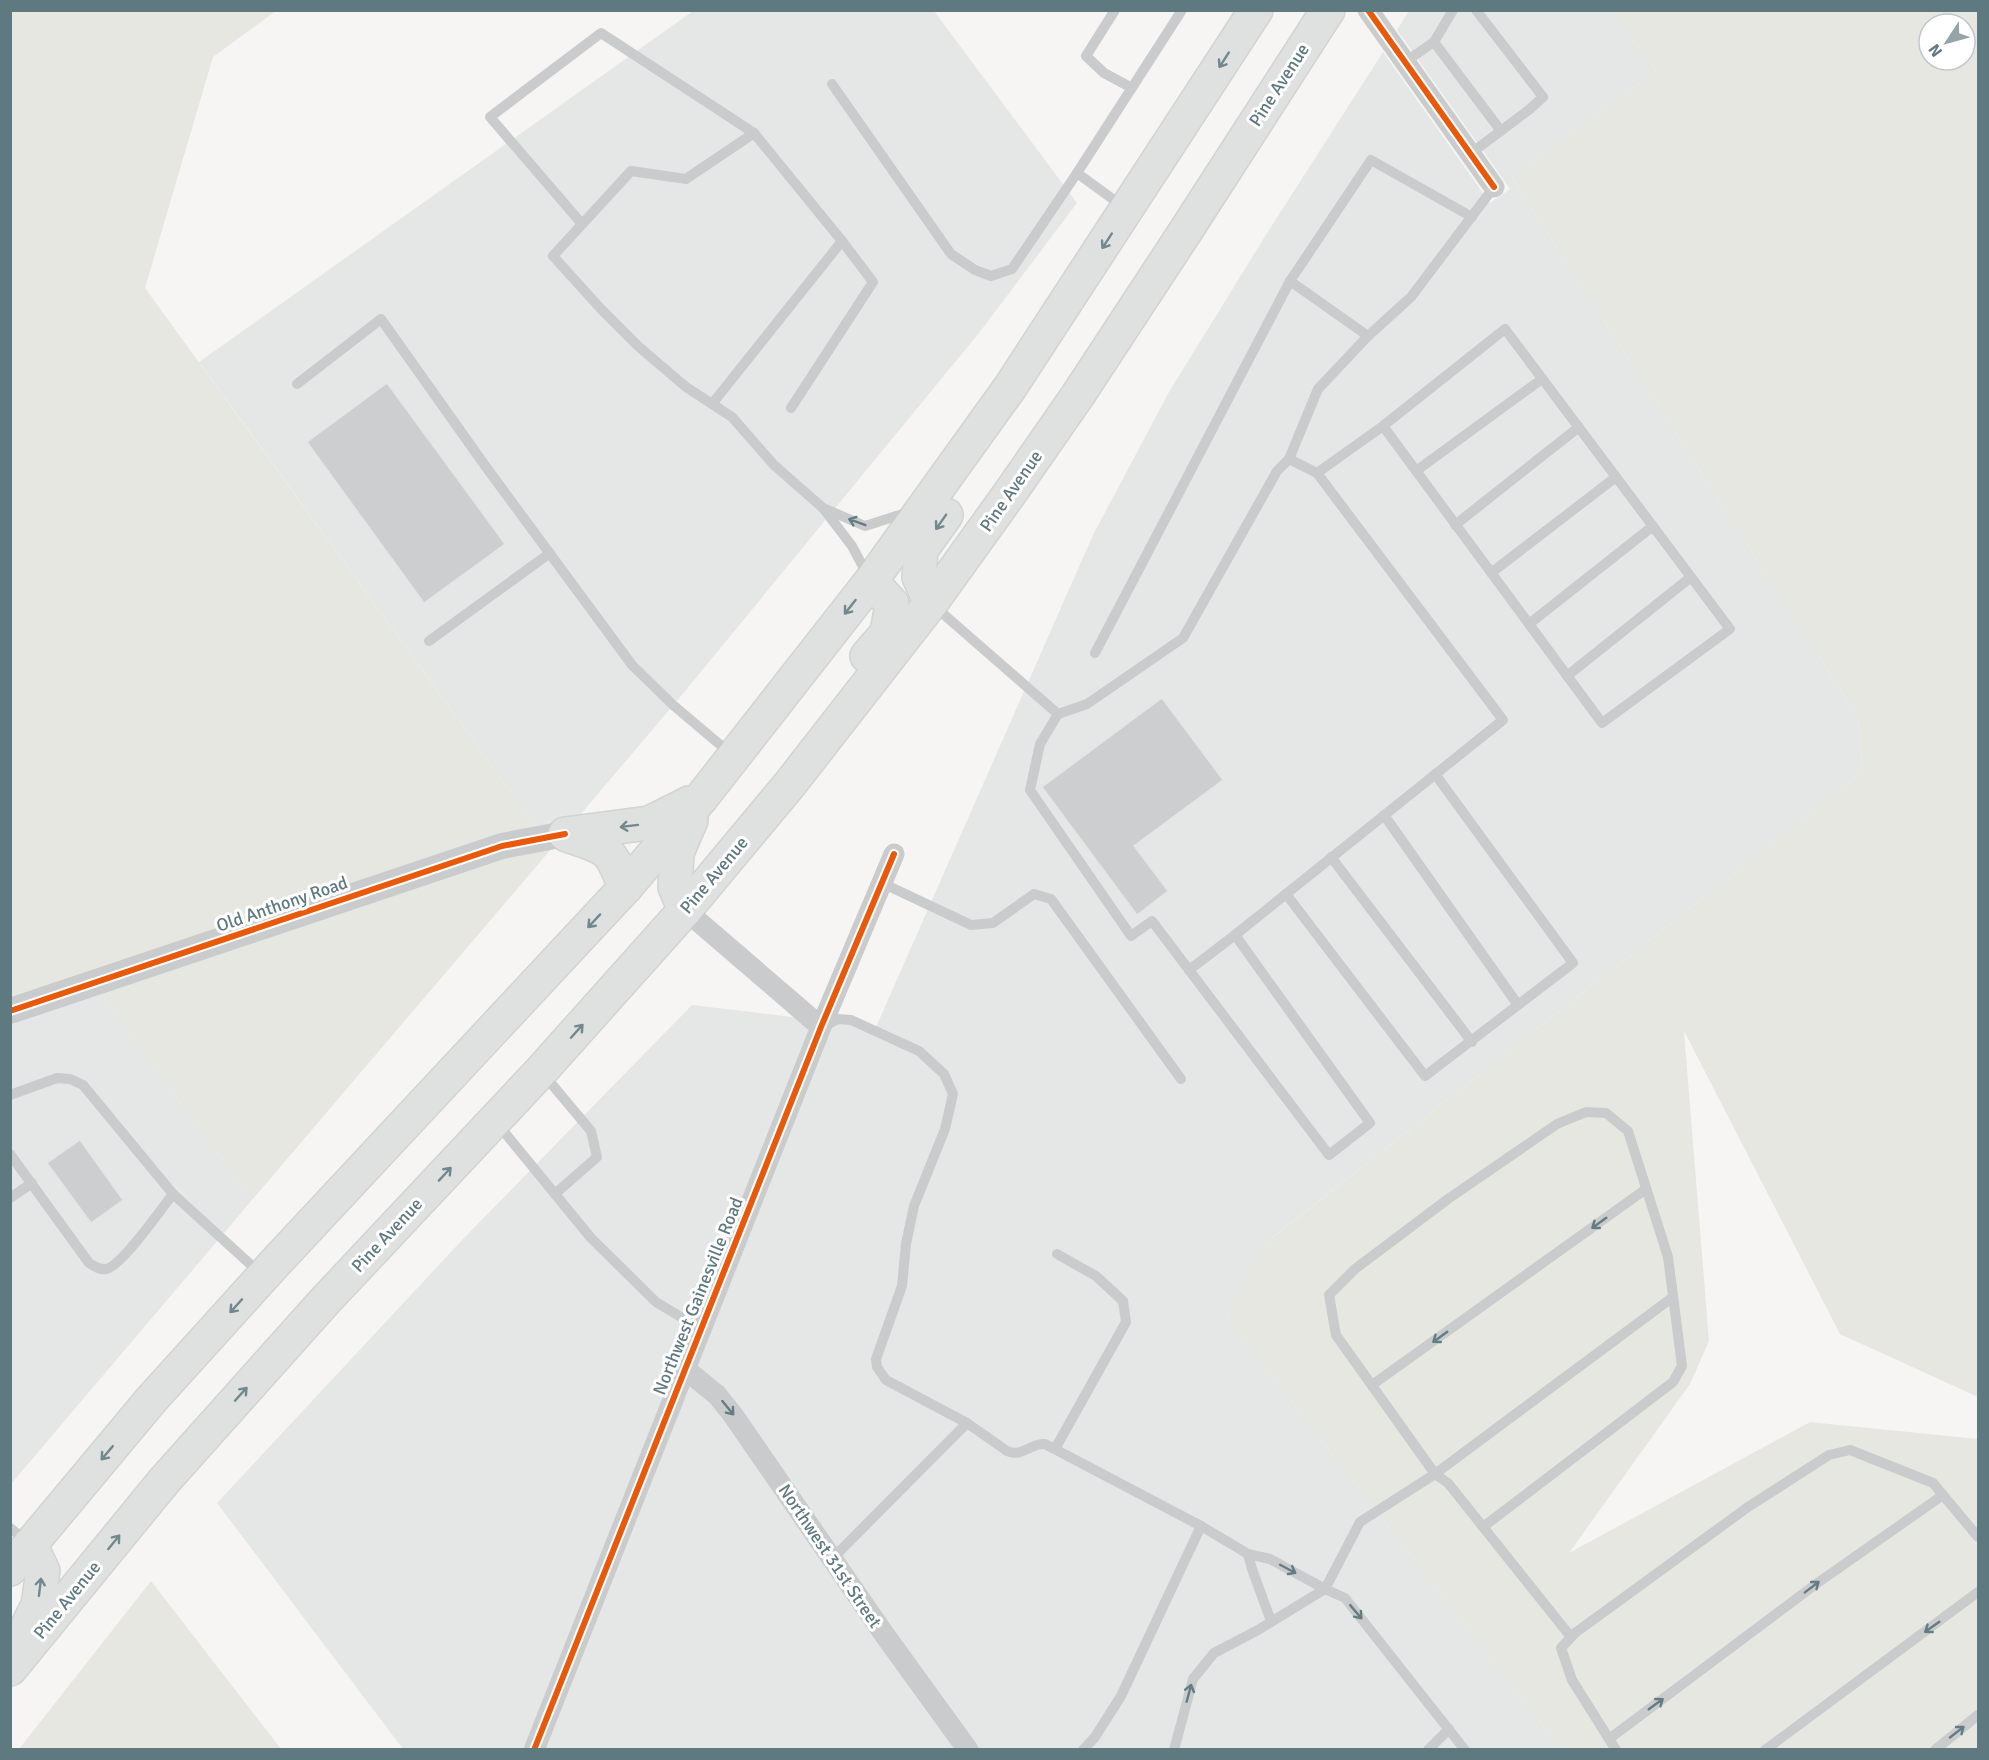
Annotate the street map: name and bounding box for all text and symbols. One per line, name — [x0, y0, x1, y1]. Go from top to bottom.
north arrow — [1917, 12, 1977, 72]
street label: Pine Avenue — [1244, 40, 1314, 130]
text: N — [1924, 40, 1947, 61]
one-way arrow — [1218, 51, 1230, 67]
one-way arrow — [1101, 232, 1113, 249]
street label: Pine Avenue — [975, 446, 1047, 536]
one-way arrow — [935, 513, 947, 529]
one-way arrow — [848, 516, 866, 527]
one-way arrow — [844, 599, 857, 615]
one-way arrow — [619, 821, 639, 832]
street label: Pine Avenue — [675, 832, 753, 918]
street label: Old Anthony Road — [214, 871, 350, 937]
one-way arrow — [587, 913, 602, 928]
one-way arrow — [570, 1024, 584, 1039]
one-way arrow — [438, 1167, 452, 1182]
street label: Pine Avenue — [347, 1193, 427, 1277]
street label: Northwest Gainesville Road — [648, 1194, 748, 1398]
one-way arrow — [1591, 1217, 1607, 1229]
one-way arrow — [229, 1299, 243, 1314]
one-way arrow — [1433, 1331, 1449, 1343]
one-way arrow — [234, 1387, 248, 1402]
one-way arrow — [721, 1400, 734, 1416]
one-way arrow — [100, 1445, 114, 1460]
street label: Northwest 31st Street — [774, 1480, 886, 1632]
one-way arrow — [107, 1535, 121, 1550]
street label: Pine Avenue — [29, 1556, 105, 1644]
one-way arrow — [1279, 1563, 1296, 1575]
one-way arrow — [35, 1578, 46, 1598]
one-way arrow — [1804, 1581, 1820, 1594]
one-way arrow — [1350, 1604, 1363, 1620]
one-way arrow — [1924, 1621, 1940, 1633]
one-way arrow — [1184, 1684, 1195, 1703]
one-way arrow — [1648, 1698, 1664, 1711]
one-way arrow — [1948, 1726, 1964, 1739]

